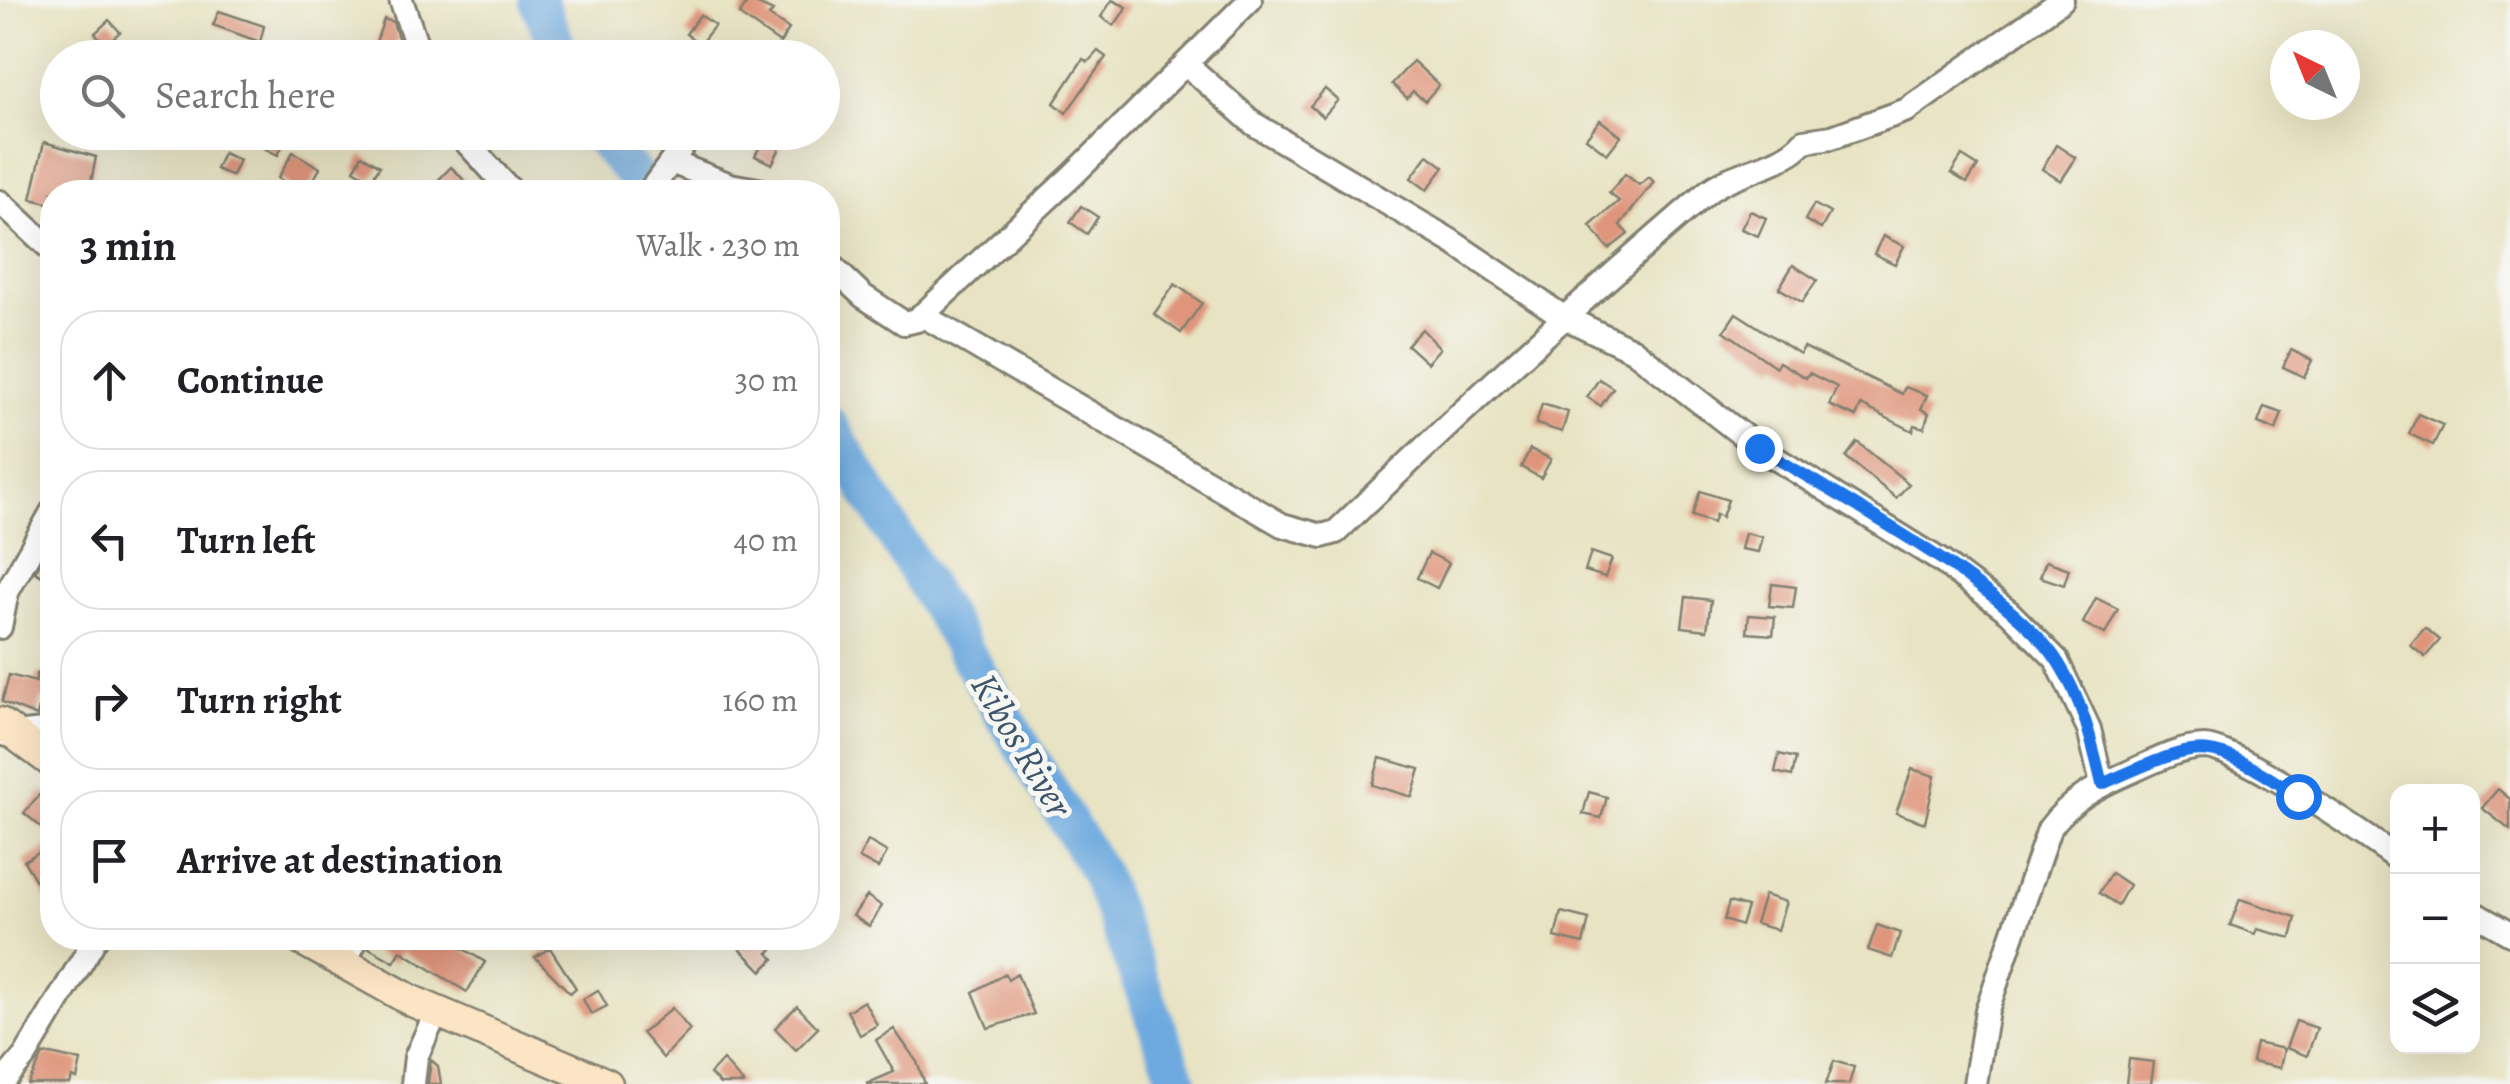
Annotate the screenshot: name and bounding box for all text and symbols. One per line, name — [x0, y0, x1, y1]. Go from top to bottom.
north arrow — [2270, 30, 2360, 120]
search box — [40, 40, 840, 150]
icon: search — [75, 68, 130, 123]
text: Search here — [155, 69, 336, 121]
text: 3 min — [80, 217, 176, 274]
text: Walk · 230 m — [637, 223, 800, 267]
icon: ahead — [82, 353, 137, 408]
text: Continue — [177, 354, 324, 406]
text: 30 m — [735, 358, 798, 402]
route end — [1737, 426, 1783, 472]
icon: left — [82, 513, 137, 568]
text: Turn left — [177, 514, 316, 566]
text: 40 m — [733, 518, 798, 562]
water label: Kibos River — [959, 664, 1086, 828]
icon: right — [82, 673, 137, 728]
text: Turn right — [177, 674, 342, 726]
text: 160 m — [722, 678, 798, 722]
route start — [2276, 774, 2322, 820]
map controls — [2390, 784, 2480, 1054]
button: + — [2390, 784, 2480, 874]
icon: arrive — [82, 833, 137, 888]
text: Arrive at destination — [177, 834, 503, 886]
button: − — [2390, 874, 2480, 964]
button: layers — [2390, 964, 2480, 1054]

